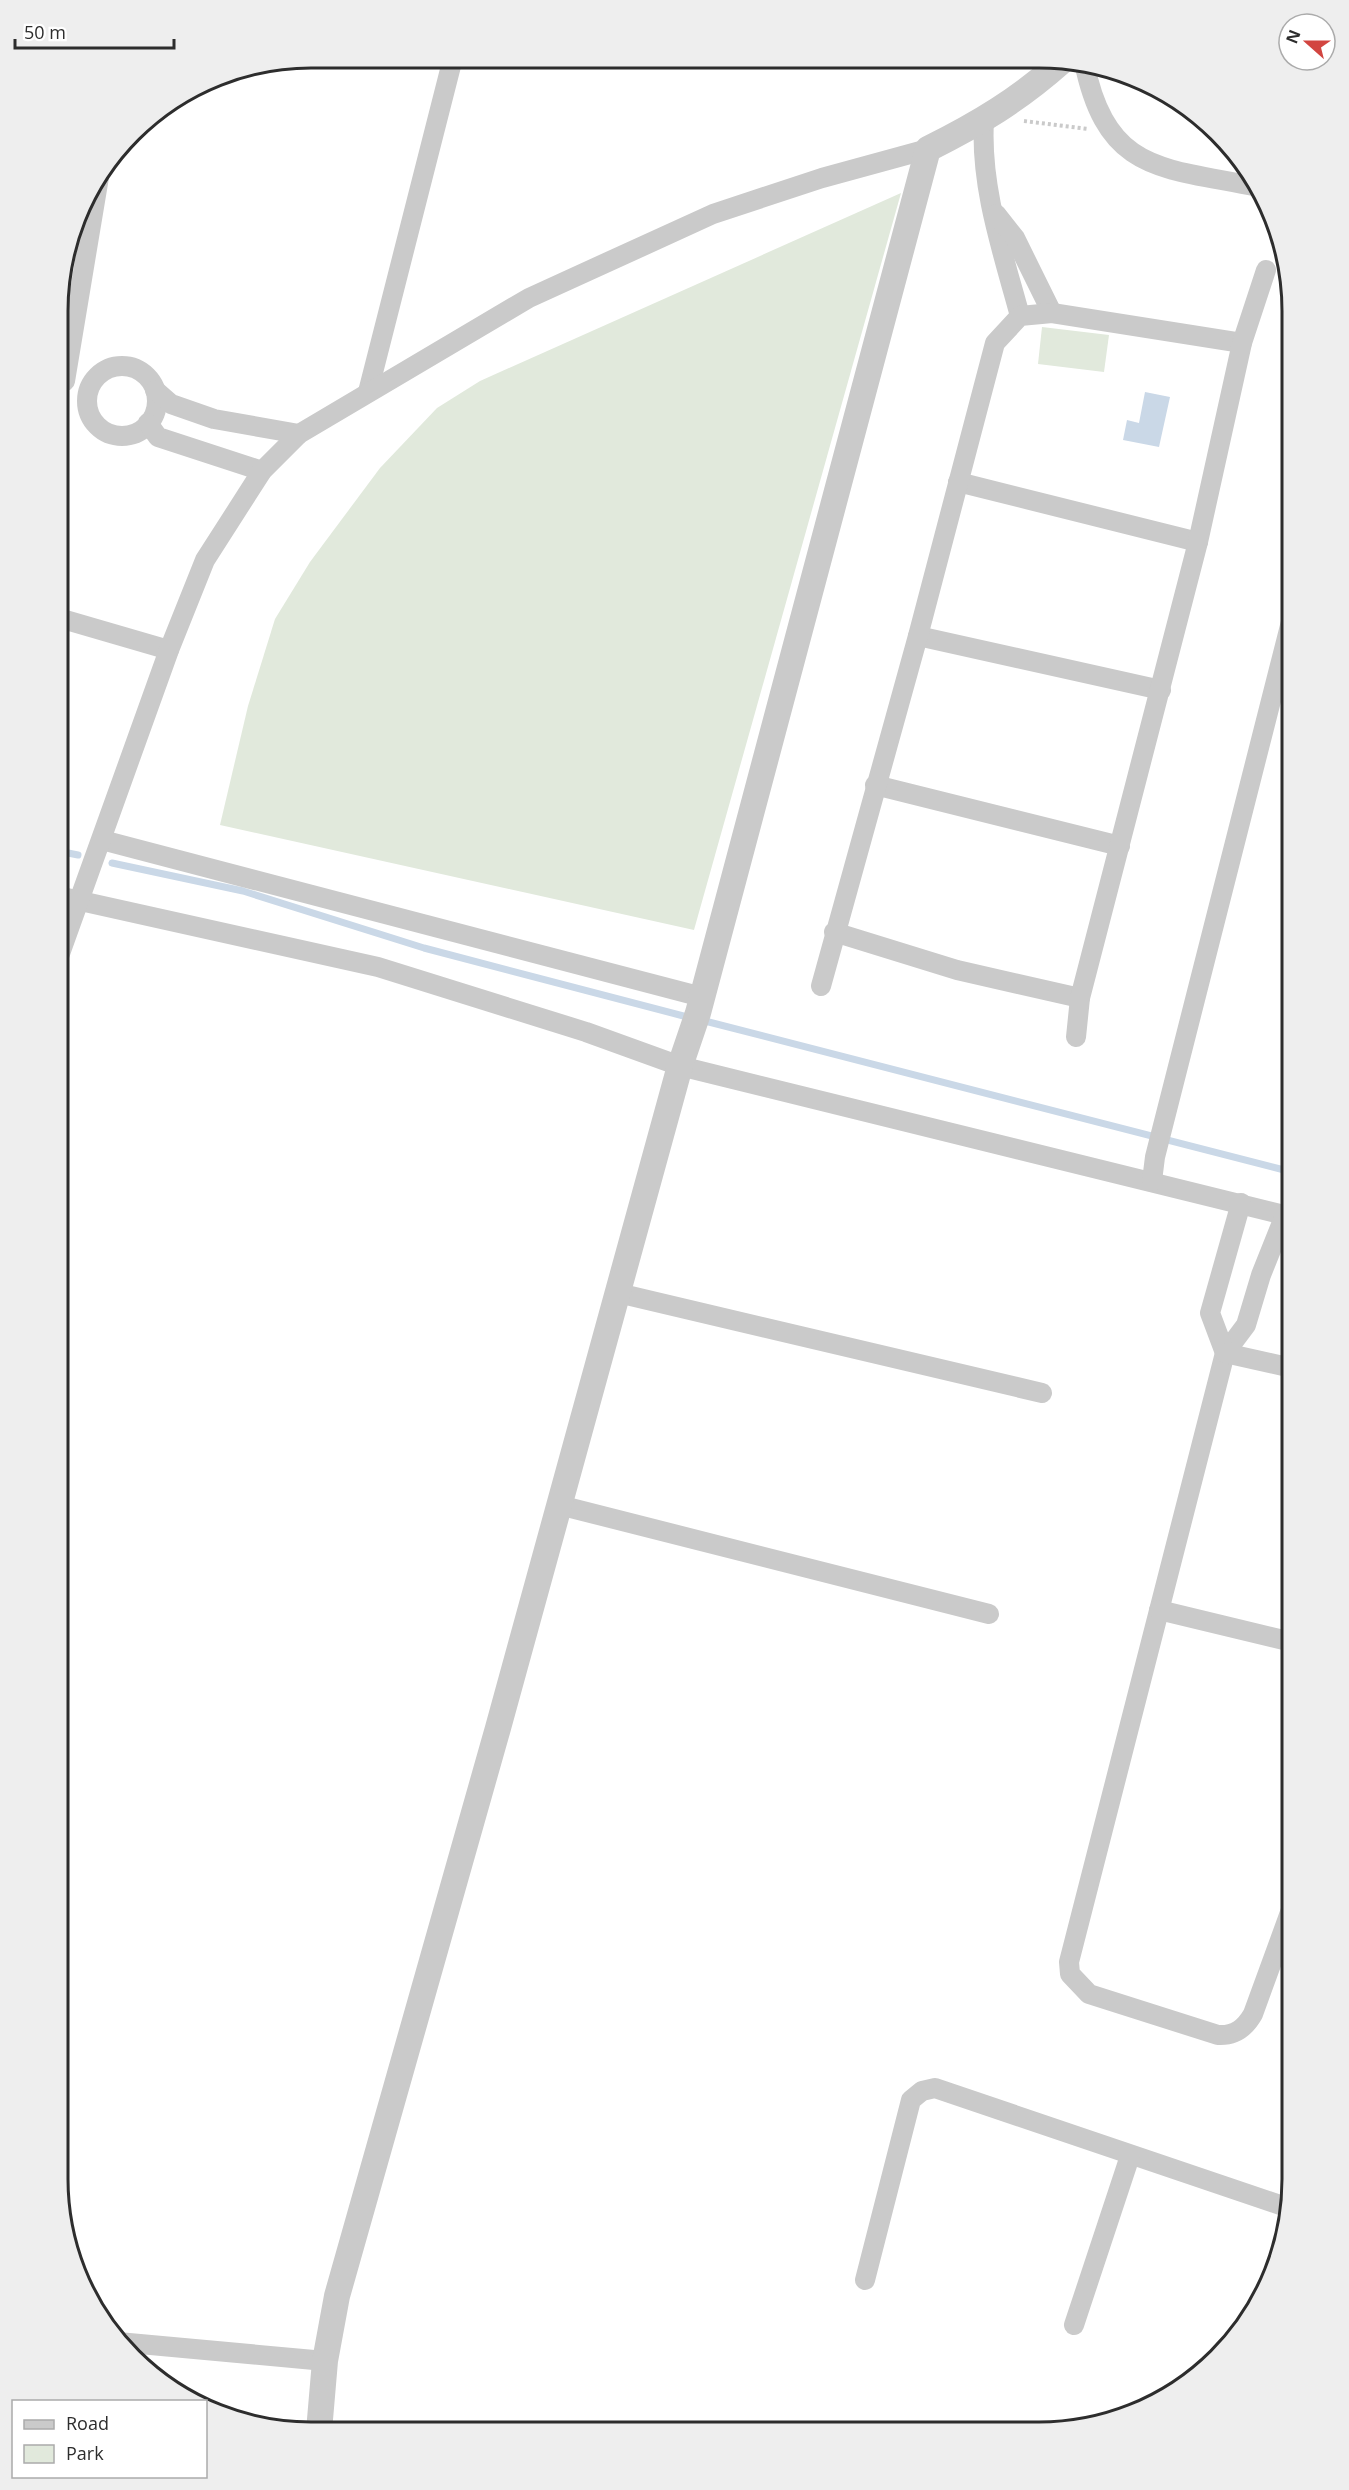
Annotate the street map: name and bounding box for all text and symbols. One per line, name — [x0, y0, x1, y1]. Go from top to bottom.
scale bar — [15, 12, 174, 50]
north arrow — [1277, 12, 1337, 72]
text: 50 m — [24, 20, 66, 44]
text: N — [1280, 27, 1306, 47]
legend — [12, 2400, 207, 2478]
text: Road — [66, 2411, 109, 2435]
text: Park — [66, 2441, 104, 2465]

